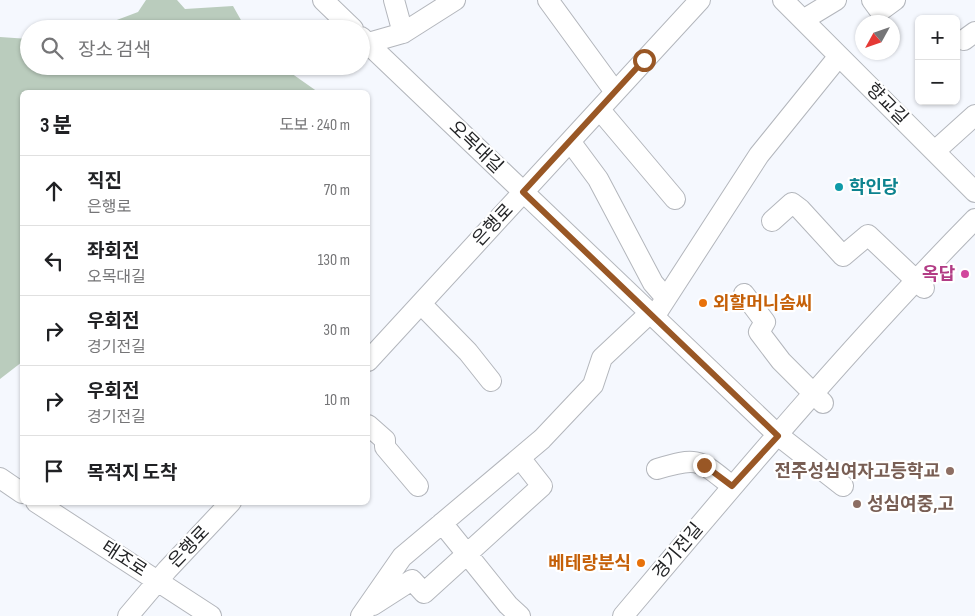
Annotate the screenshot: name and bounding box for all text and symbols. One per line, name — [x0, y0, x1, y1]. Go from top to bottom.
north arrow — [855, 15, 900, 60]
map controls — [915, 15, 960, 105]
button: + — [915, 15, 960, 60]
search box — [20, 20, 370, 75]
icon: search — [38, 34, 66, 62]
text: 장소 검색 — [78, 39, 151, 62]
route start — [633, 49, 656, 72]
button: − — [915, 60, 960, 105]
street label: 향교길 — [862, 79, 912, 129]
text: 3 분 — [40, 113, 72, 138]
text: 도보 · 240 m — [279, 116, 350, 135]
street label: 오목대길 — [445, 116, 507, 178]
text: 직진 — [87, 170, 122, 193]
icon: ahead — [40, 177, 68, 205]
place label: 학인당 — [849, 177, 899, 198]
text: 70 m — [324, 181, 350, 200]
marker: 학인당 — [833, 181, 845, 193]
text: 은행로 — [87, 198, 131, 217]
street label: 은행로 — [468, 200, 518, 250]
text: 좌회전 — [87, 240, 139, 263]
icon: left — [40, 247, 68, 275]
text: 130 m — [318, 251, 350, 270]
place label: 옥답 — [922, 264, 955, 285]
text: 오목대길 — [87, 268, 146, 287]
marker: 옥답 — [959, 268, 971, 280]
place label: 외할머니솜씨 — [713, 293, 812, 314]
marker: 외할머니솜씨 — [697, 297, 709, 309]
text: 우회전 — [87, 310, 139, 333]
icon: right — [40, 317, 68, 345]
text: 30 m — [323, 321, 350, 340]
text: 경기전길 — [87, 338, 146, 357]
text: 우회전 — [87, 380, 139, 403]
icon: right — [40, 387, 68, 415]
text: 10 m — [324, 391, 350, 410]
text: 경기전길 — [87, 408, 146, 427]
route end — [693, 454, 716, 477]
icon: arrive — [40, 457, 68, 485]
place label: 전주성심여자고등학교 — [774, 461, 940, 482]
text: 목적지 도착 — [87, 462, 177, 485]
marker: 전주성심여자고등학교 — [944, 465, 956, 477]
place label: 성심여중,고 — [867, 494, 954, 515]
marker: 성심여중,고 — [851, 498, 863, 510]
street label: 경기전길 — [649, 519, 707, 583]
street label: 은행로 — [164, 522, 214, 572]
street label: 태조로 — [97, 537, 151, 581]
place label: 베테랑분식 — [548, 553, 631, 574]
marker: 베테랑분식 — [635, 557, 647, 569]

